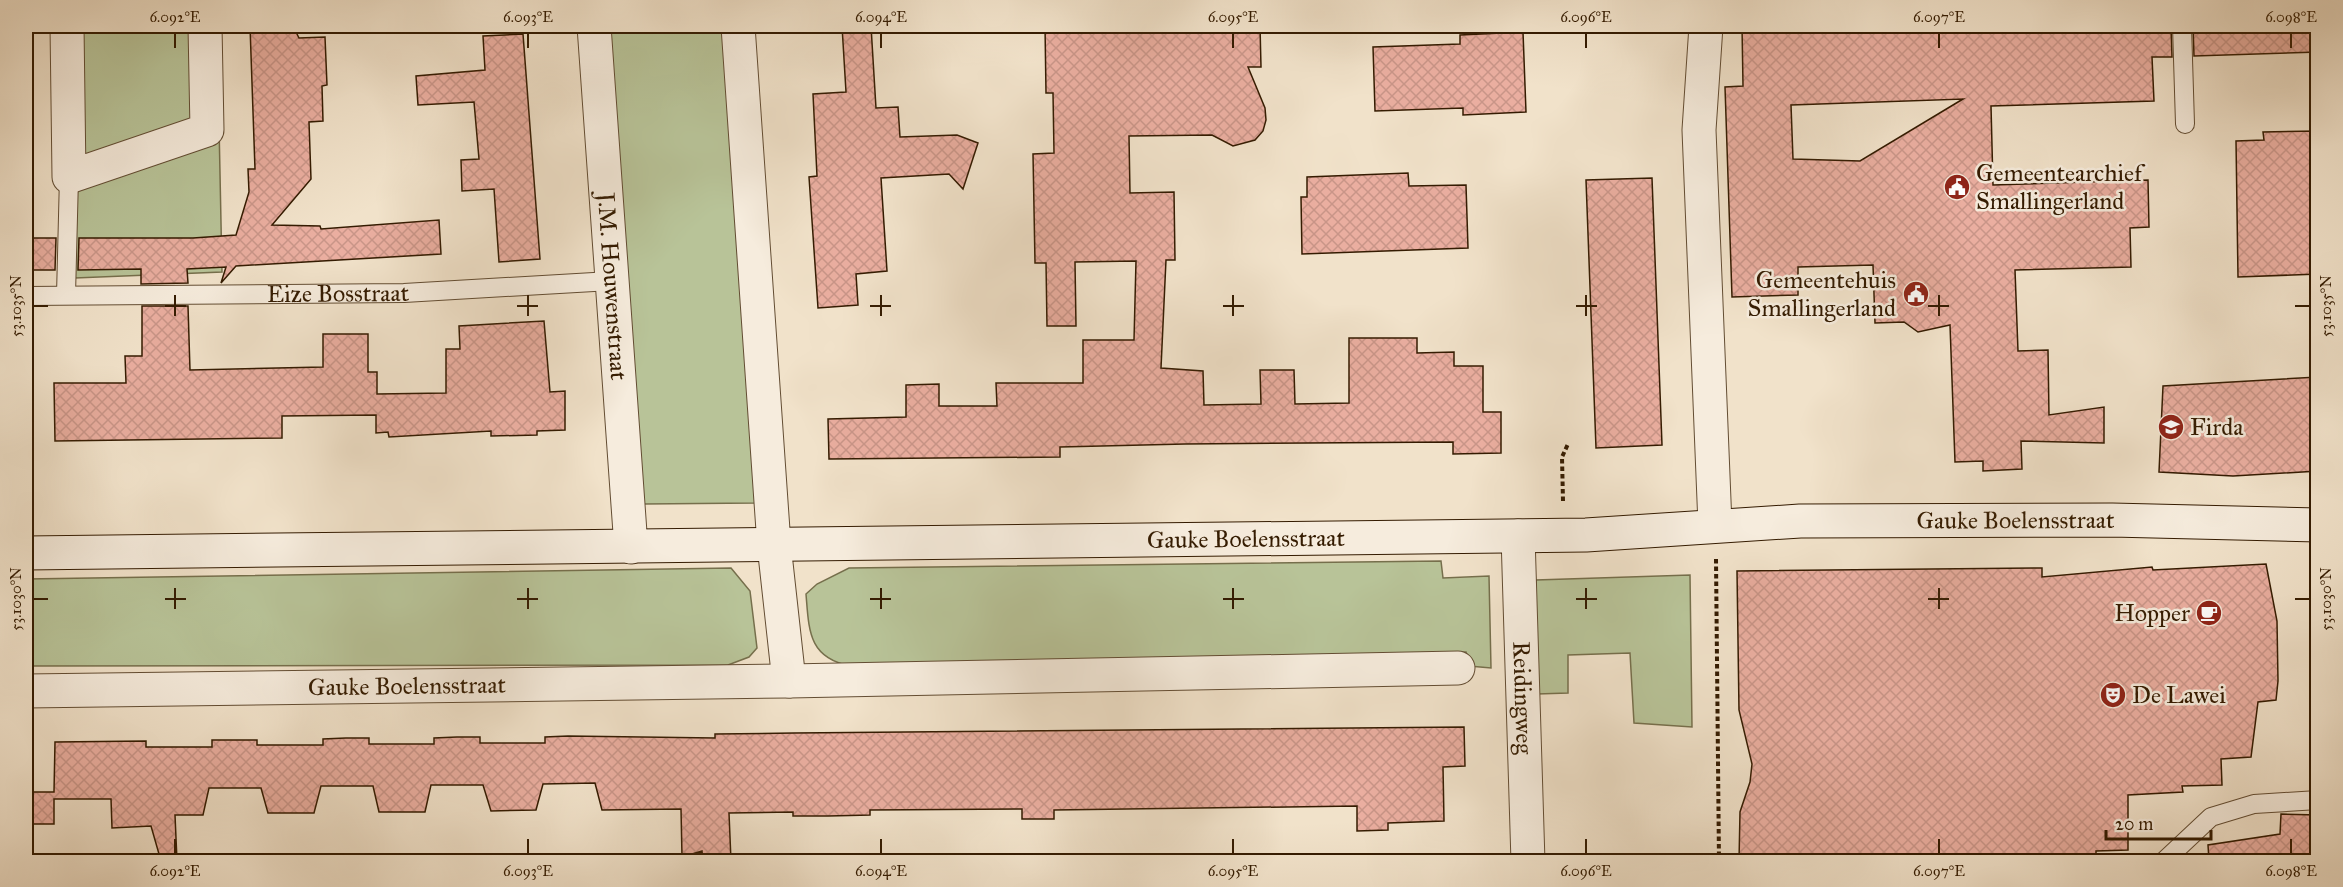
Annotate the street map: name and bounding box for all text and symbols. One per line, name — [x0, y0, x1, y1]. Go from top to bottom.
text: 6.092°E — [149, 8, 201, 26]
text: 6.093°E — [503, 8, 553, 26]
text: 6.094°E — [855, 8, 907, 26]
text: 6.095°E — [1208, 8, 1259, 26]
text: 6.096°E — [1560, 8, 1612, 26]
text: 6.097°E — [1913, 8, 1965, 26]
text: 6.098°E — [2265, 8, 2317, 26]
place label: Gemeentearchief Smallingerland — [1976, 158, 2146, 216]
public building icon: Gemeentearchief Smallingerland — [1942, 172, 1972, 202]
street label: J.M. Houwenstraat — [591, 189, 634, 382]
place label: Gemeentehuis Smallingerland — [1748, 265, 1896, 323]
text: 53.1035°N — [7, 275, 25, 337]
text: 53.1035°N — [2317, 275, 2335, 337]
street label: Eize Bosstraat — [267, 278, 410, 309]
public building icon: Gemeentehuis Smallingerland — [1901, 279, 1931, 309]
school or university icon: Firda — [2156, 412, 2186, 442]
place label: Firda — [2190, 412, 2244, 442]
street label: Gauke Boelensstraat — [1916, 505, 2115, 536]
street label: Gauke Boelensstraat — [1147, 523, 1346, 555]
text: 53.1030°N — [7, 567, 25, 631]
text: 53.1030°N — [2317, 567, 2335, 631]
place label: Hopper — [2114, 598, 2190, 628]
cafe icon: Hopper — [2194, 598, 2224, 628]
street label: Reidingweg — [1506, 641, 1540, 756]
street label: Gauke Boelensstraat — [308, 670, 507, 702]
theatre icon: De Lawei — [2098, 680, 2128, 710]
place label: De Lawei — [2132, 680, 2226, 710]
scale bar — [2106, 803, 2211, 841]
text: 20 m — [2115, 813, 2153, 835]
text: 6.092°E — [149, 862, 201, 880]
text: 6.093°E — [503, 862, 553, 880]
text: 6.094°E — [855, 862, 907, 880]
text: 6.095°E — [1208, 862, 1259, 880]
text: 6.096°E — [1560, 862, 1612, 880]
text: 6.097°E — [1913, 862, 1965, 880]
text: 6.098°E — [2265, 862, 2317, 880]

